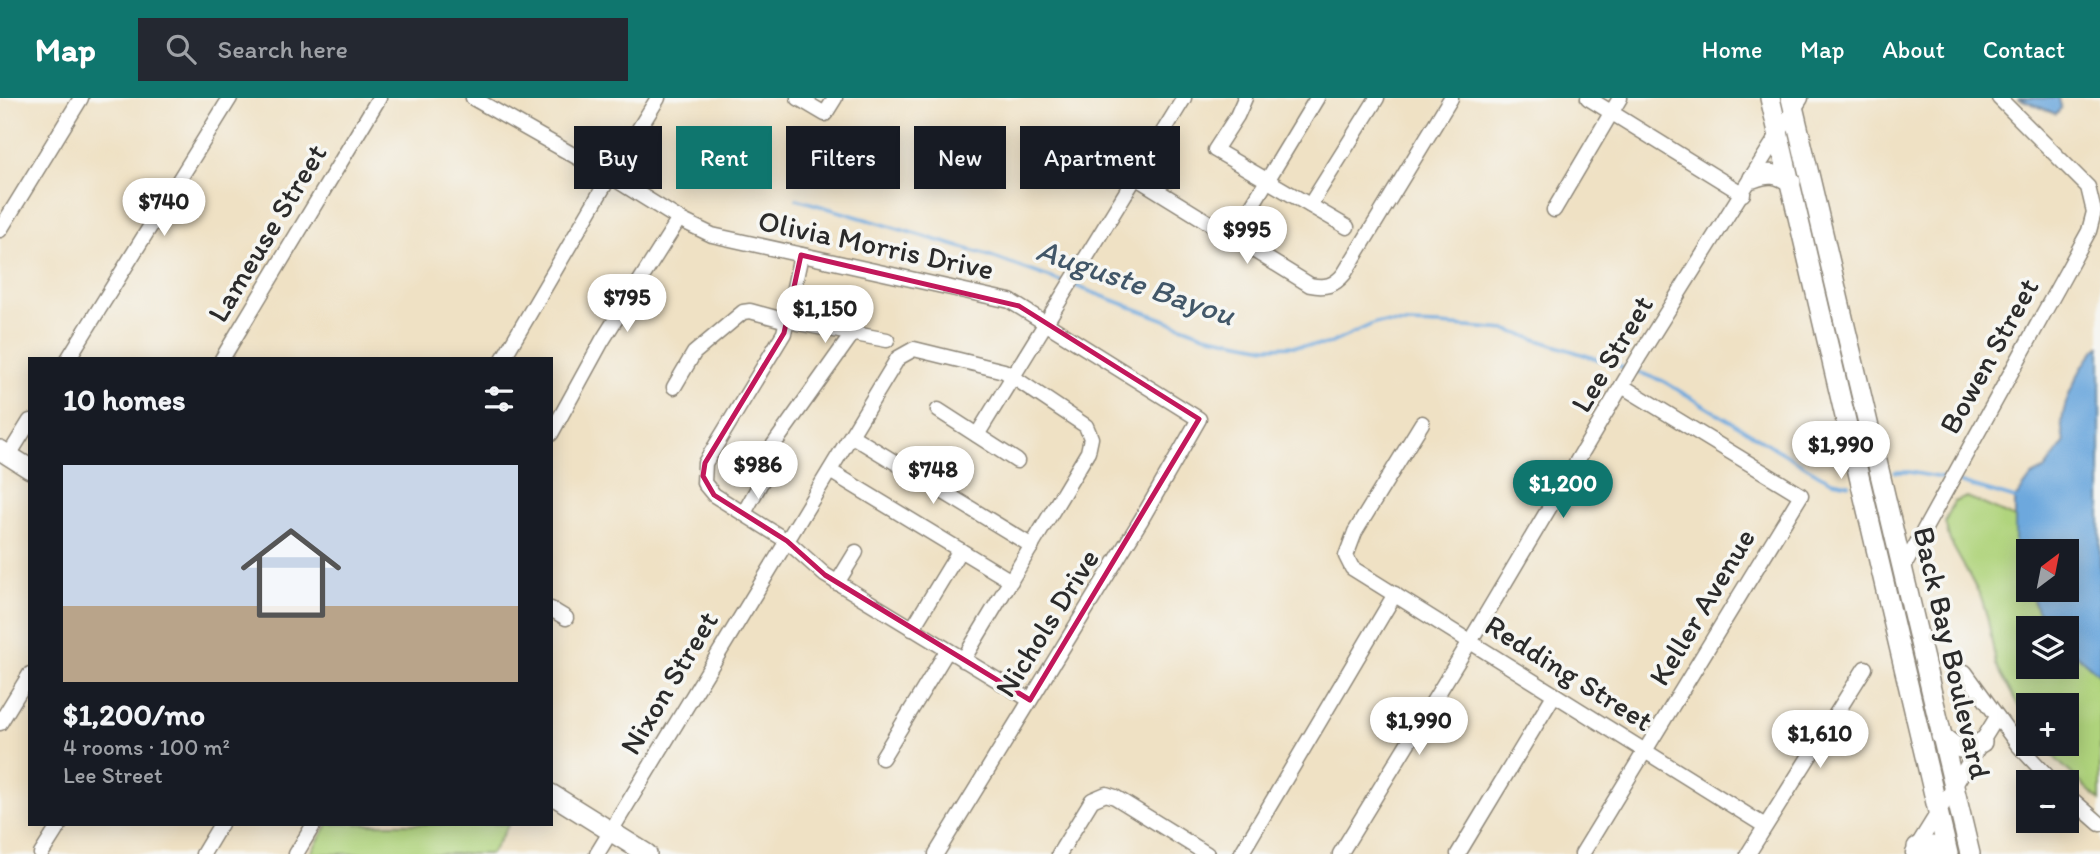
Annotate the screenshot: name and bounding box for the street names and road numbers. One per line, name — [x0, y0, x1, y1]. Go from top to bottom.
street label: Lameuse Street — [199, 137, 334, 329]
street label: Olivia Morris Drive — [755, 201, 997, 288]
street label: Bowen Street — [1931, 271, 2046, 440]
street label: Lee Street — [1562, 289, 1661, 419]
street label: Keller Avenue — [1640, 521, 1763, 692]
street label: Back Bay Boulevard — [1905, 523, 2000, 783]
street label: Nichols Drive — [986, 542, 1107, 704]
street label: Nixon Street — [611, 604, 726, 761]
street label: Redding Street — [1478, 606, 1660, 739]

